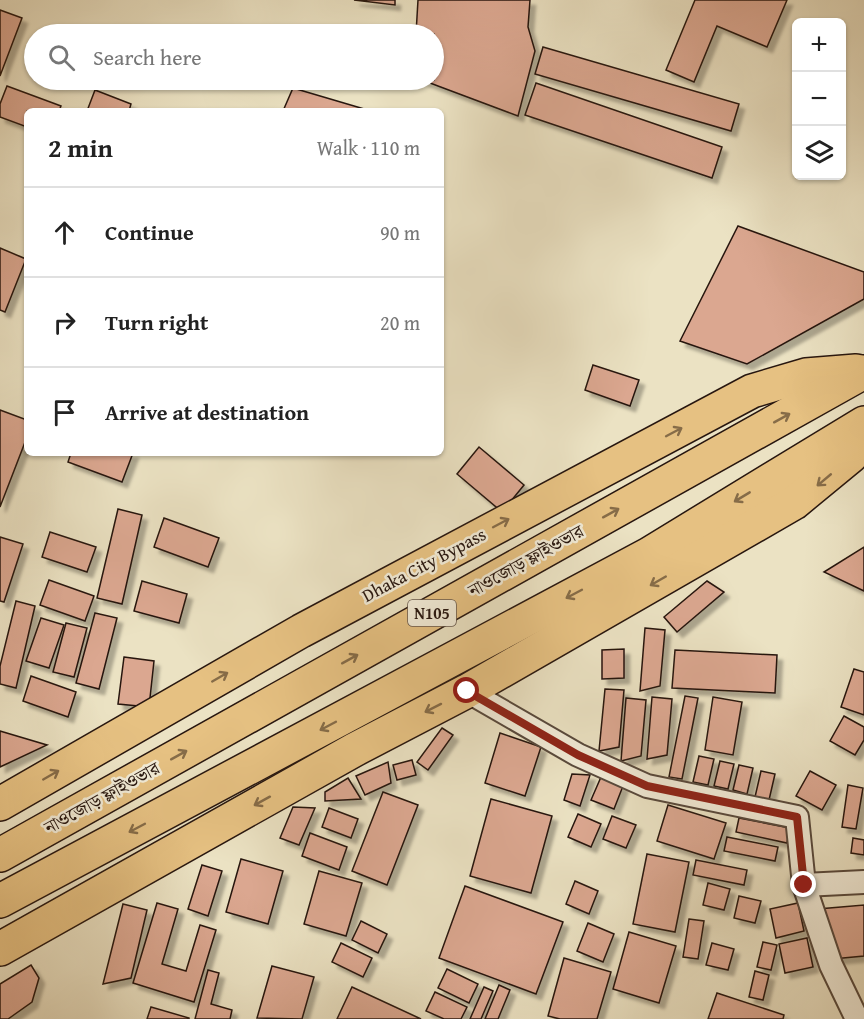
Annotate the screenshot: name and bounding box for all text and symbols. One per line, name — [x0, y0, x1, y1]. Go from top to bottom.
map controls — [792, 18, 846, 180]
button: + — [792, 18, 846, 72]
search box — [24, 24, 444, 90]
icon: search — [45, 41, 78, 74]
text: Search here — [93, 41, 202, 73]
button: − — [792, 72, 846, 126]
button: layers — [792, 126, 846, 180]
text: 2 min — [48, 128, 113, 167]
text: Walk · 110 m — [317, 133, 420, 162]
icon: ahead — [48, 216, 81, 249]
text: Continue — [105, 216, 194, 248]
text: 90 m — [380, 218, 420, 247]
icon: right — [48, 306, 81, 339]
text: Turn right — [105, 306, 208, 338]
text: 20 m — [380, 308, 420, 337]
icon: arrive — [48, 396, 81, 429]
text: Arrive at destination — [105, 396, 309, 428]
one-way arrow — [773, 412, 790, 424]
one-way arrow — [664, 426, 682, 437]
one-way arrow — [817, 473, 832, 487]
one-way arrow — [734, 491, 751, 504]
one-way arrow — [602, 507, 620, 518]
street label: নাওজোড় ফ্লাইওভার — [462, 517, 589, 604]
one-way arrow — [492, 517, 510, 528]
street label: Dhaka City Bypass — [357, 520, 491, 609]
one-way arrow — [649, 576, 666, 588]
one-way arrow — [565, 589, 583, 601]
road number: N105 — [408, 600, 456, 626]
one-way arrow — [341, 653, 358, 665]
one-way arrow — [211, 671, 228, 683]
route start — [453, 677, 479, 703]
one-way arrow — [424, 703, 442, 715]
one-way arrow — [319, 721, 337, 732]
one-way arrow — [171, 748, 188, 760]
street label: নাওজোড় ফ্লাইওভার — [38, 754, 165, 841]
one-way arrow — [42, 768, 59, 780]
one-way arrow — [253, 796, 270, 808]
one-way arrow — [129, 822, 146, 834]
route end — [790, 871, 816, 897]

